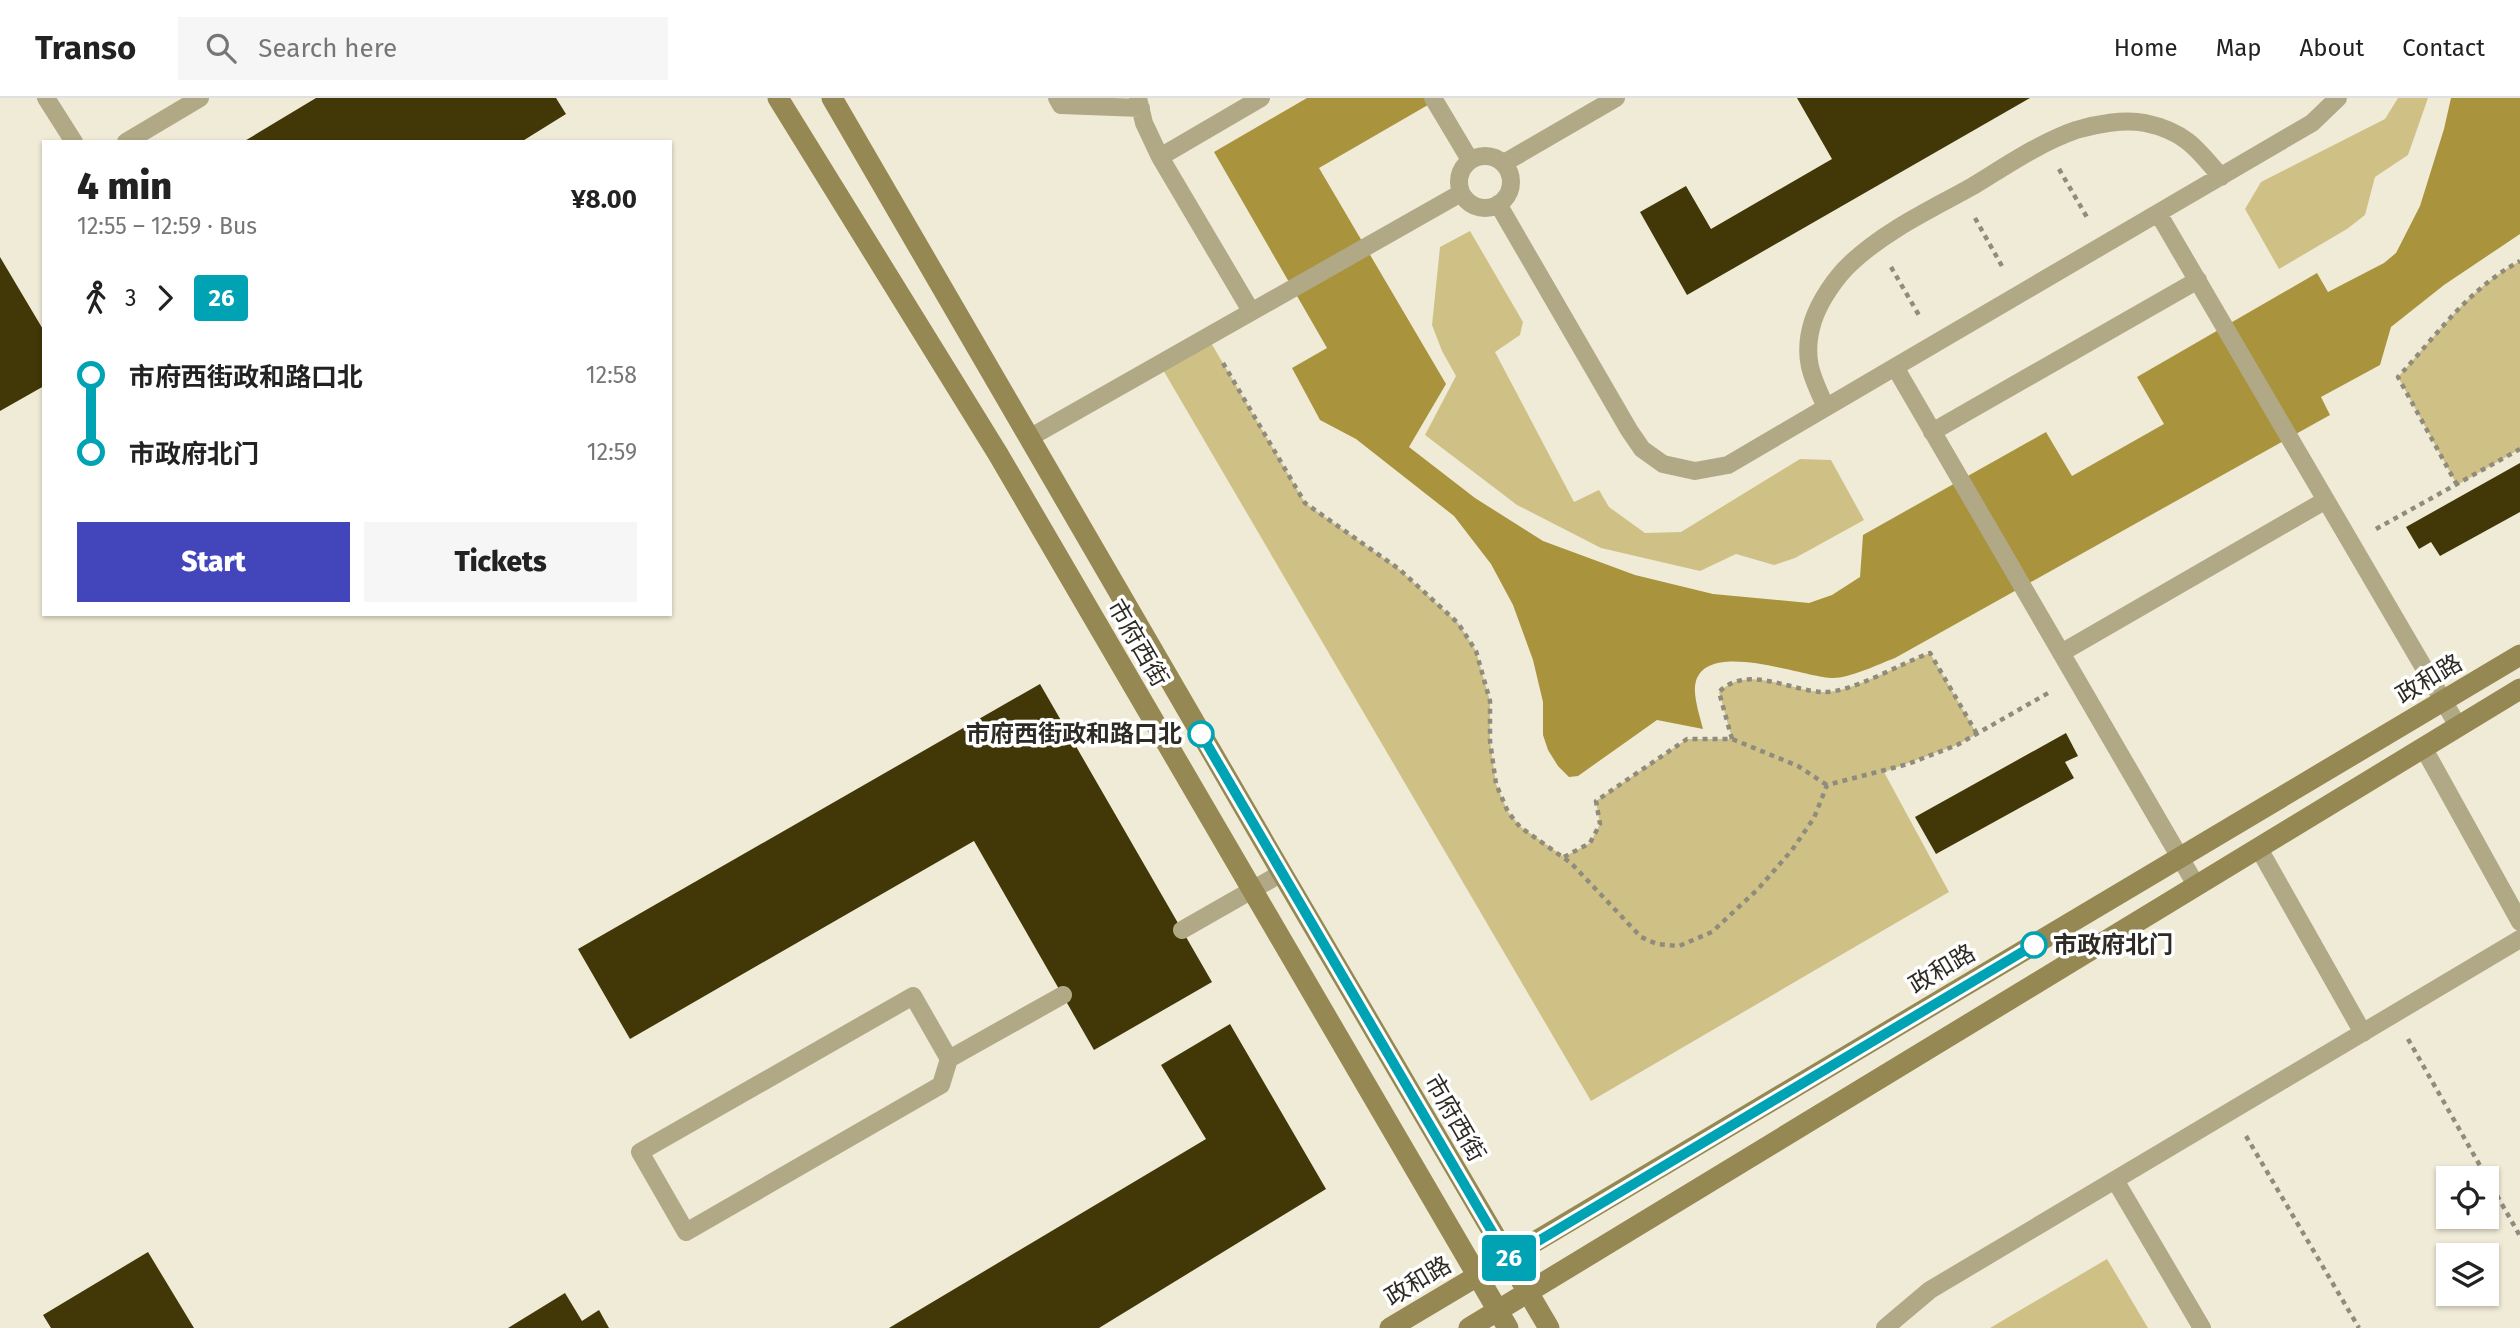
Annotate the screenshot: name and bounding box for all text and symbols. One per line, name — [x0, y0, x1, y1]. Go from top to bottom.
search box — [178, 17, 668, 80]
text: Transo — [35, 28, 136, 68]
icon: search — [202, 29, 240, 67]
text: Search here — [258, 33, 397, 64]
text: Home — [2114, 34, 2178, 62]
text: Map — [2216, 34, 2262, 62]
text: About — [2300, 34, 2364, 62]
text: Contact — [2402, 34, 2485, 62]
text: 4 min — [77, 163, 172, 209]
text: ¥8.00 — [571, 184, 637, 215]
text: 12:55 – 12:59 · Bus — [77, 212, 257, 240]
icon: walk — [77, 279, 115, 317]
icon: forward — [146, 279, 184, 317]
text: 3 — [125, 284, 136, 312]
text: 26 — [208, 284, 234, 312]
text: 12:58 — [586, 361, 637, 389]
text: 市府西街政和路口北 — [129, 362, 363, 393]
text: 12:59 — [587, 438, 637, 466]
text: 市政府北门 — [129, 439, 259, 470]
button: Start — [77, 522, 350, 602]
button: Tickets — [364, 522, 637, 602]
street label: 市府西街 — [1102, 594, 1174, 692]
street label: 政和路 — [2391, 648, 2467, 710]
place label: 市府西街政和路口北 — [966, 720, 1182, 748]
marker: 市府西街政和路口北 — [1188, 721, 1214, 747]
place label: 市政府北门 — [2053, 931, 2173, 959]
marker: 市政府北门 — [2021, 932, 2047, 958]
street label: 政和路 — [1904, 938, 1980, 1000]
street label: 市府西街 — [1419, 1069, 1491, 1167]
map controls — [2436, 1166, 2499, 1306]
button: locate — [2436, 1166, 2499, 1229]
line badge: 26 — [1478, 1235, 1540, 1281]
button: layers — [2436, 1243, 2499, 1306]
text: 26 — [1496, 1244, 1522, 1272]
street label: 政和路 — [1380, 1250, 1456, 1312]

